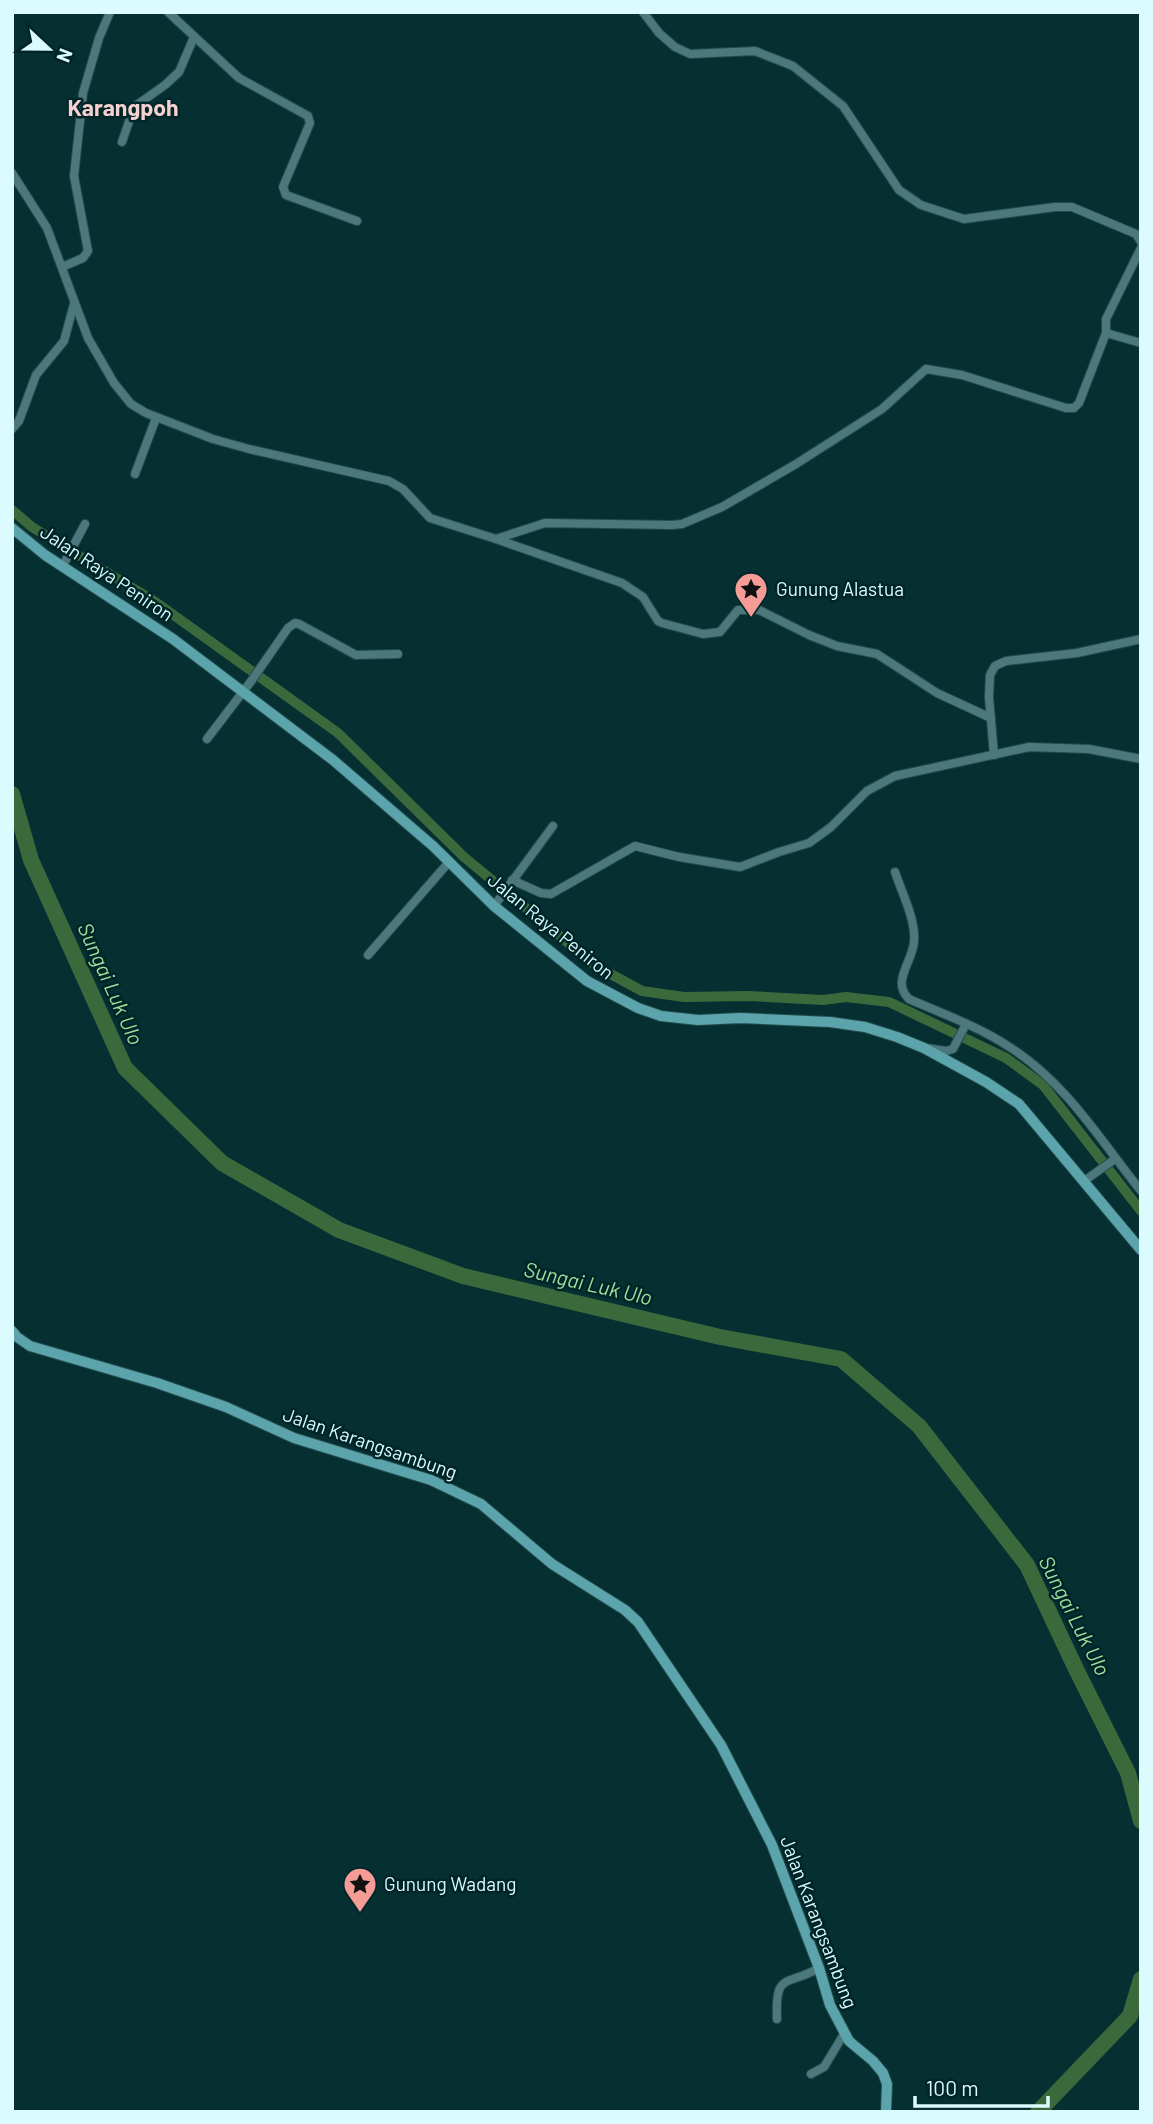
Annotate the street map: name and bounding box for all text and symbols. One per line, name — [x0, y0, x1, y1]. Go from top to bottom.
north arrow — [14, 14, 84, 84]
text: N — [52, 45, 78, 66]
district label: Karangpoh — [67, 93, 179, 121]
street label: Jalan Raya Peniron — [36, 520, 178, 626]
place icon: Gunung Alastua — [732, 570, 770, 619]
place label: Gunung Alastua — [776, 577, 904, 600]
street label: Jalan Raya Peniron — [484, 868, 619, 984]
water label: Sungai Luk Ulo — [73, 919, 149, 1048]
water label: Sungai Luk Ulo — [522, 1256, 655, 1309]
street label: Jalan Karangsambung — [280, 1402, 460, 1483]
water label: Sungai Luk Ulo — [1034, 1551, 1116, 1679]
street label: Jalan Karangsambung — [776, 1833, 863, 2011]
place icon: Gunung Wadang — [341, 1865, 379, 1914]
place label: Gunung Wadang — [384, 1872, 516, 1895]
scale bar — [915, 2064, 1048, 2108]
text: 100 m — [926, 2075, 979, 2100]

